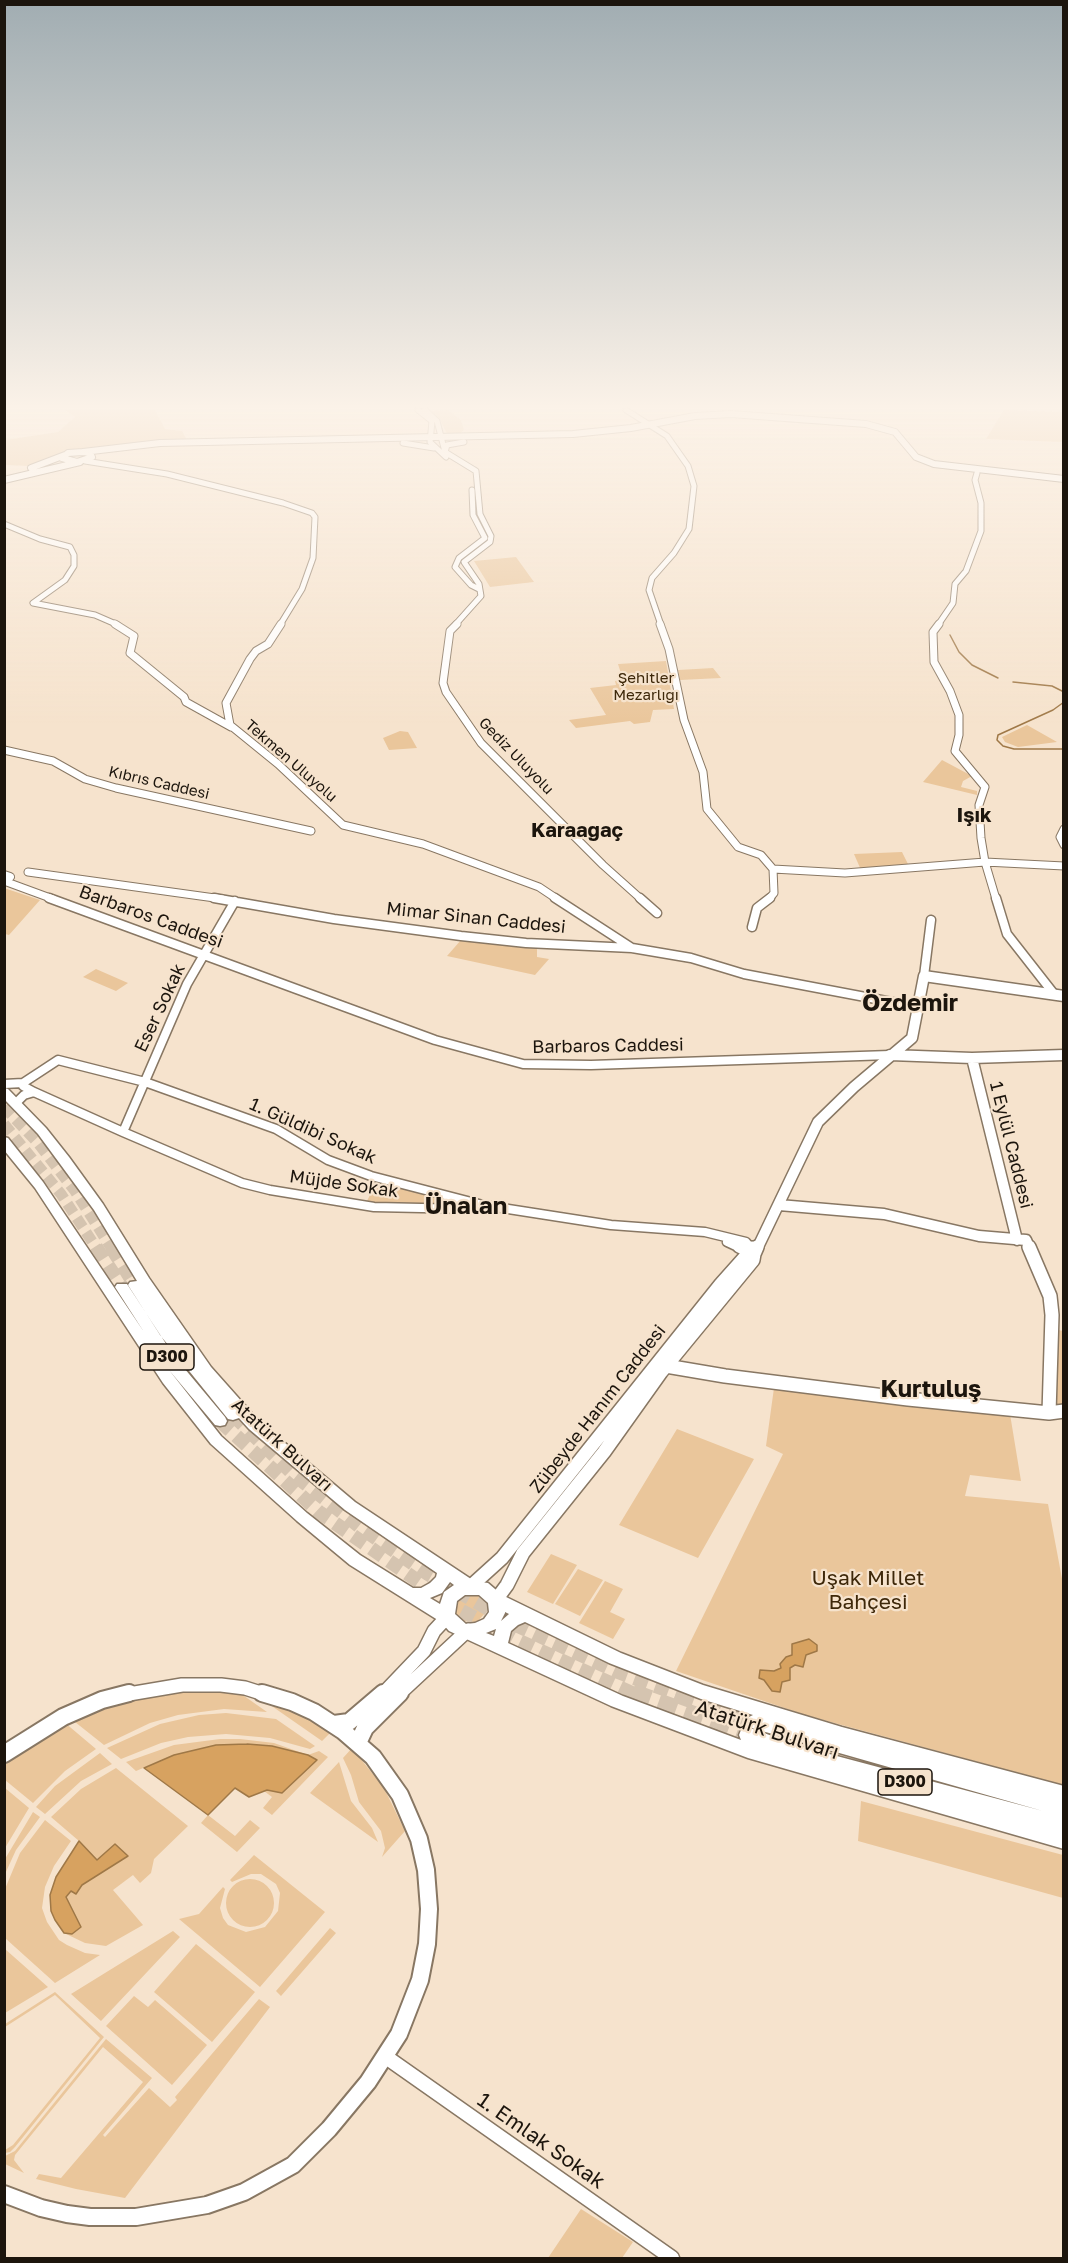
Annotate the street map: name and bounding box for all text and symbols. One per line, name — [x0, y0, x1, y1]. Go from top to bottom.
park label: Şehitler Mezarlığı — [613, 669, 679, 704]
street label: Gediz Uluyolu — [475, 714, 557, 798]
street label: Tekmen Uluyolu — [241, 716, 341, 806]
street label: Kıbrıs Caddesi — [107, 763, 211, 803]
district label: Işık — [956, 804, 992, 828]
district label: Karaağaç — [531, 819, 623, 843]
street label: Barbaros Caddesi — [76, 881, 226, 953]
street label: Mimar Sinan Caddesi — [385, 898, 567, 938]
street label: Eser Sokak — [130, 960, 190, 1056]
district label: Özdemir — [862, 989, 958, 1017]
street label: Barbaros Caddesi — [532, 1034, 684, 1058]
street label: 1 Eylül Caddesi — [985, 1079, 1037, 1211]
street label: 1. Güldibi Sokak — [246, 1093, 380, 1169]
street label: Müjde Sokak — [288, 1166, 400, 1202]
district label: Ünalan — [425, 1192, 507, 1220]
street label: Zübeyde Hanım Caddesi — [526, 1321, 670, 1497]
road number: D300 — [140, 1344, 194, 1370]
district label: Kurtuluş — [881, 1375, 981, 1403]
street label: Atatürk Bulvarı — [227, 1394, 337, 1496]
park label: Uşak Millet Bahçesi — [812, 1565, 924, 1615]
street label: Atatürk Bulvarı — [692, 1695, 842, 1765]
road number: D300 — [878, 1769, 932, 1795]
street label: 1. Emlak Sokak — [472, 2088, 610, 2194]

